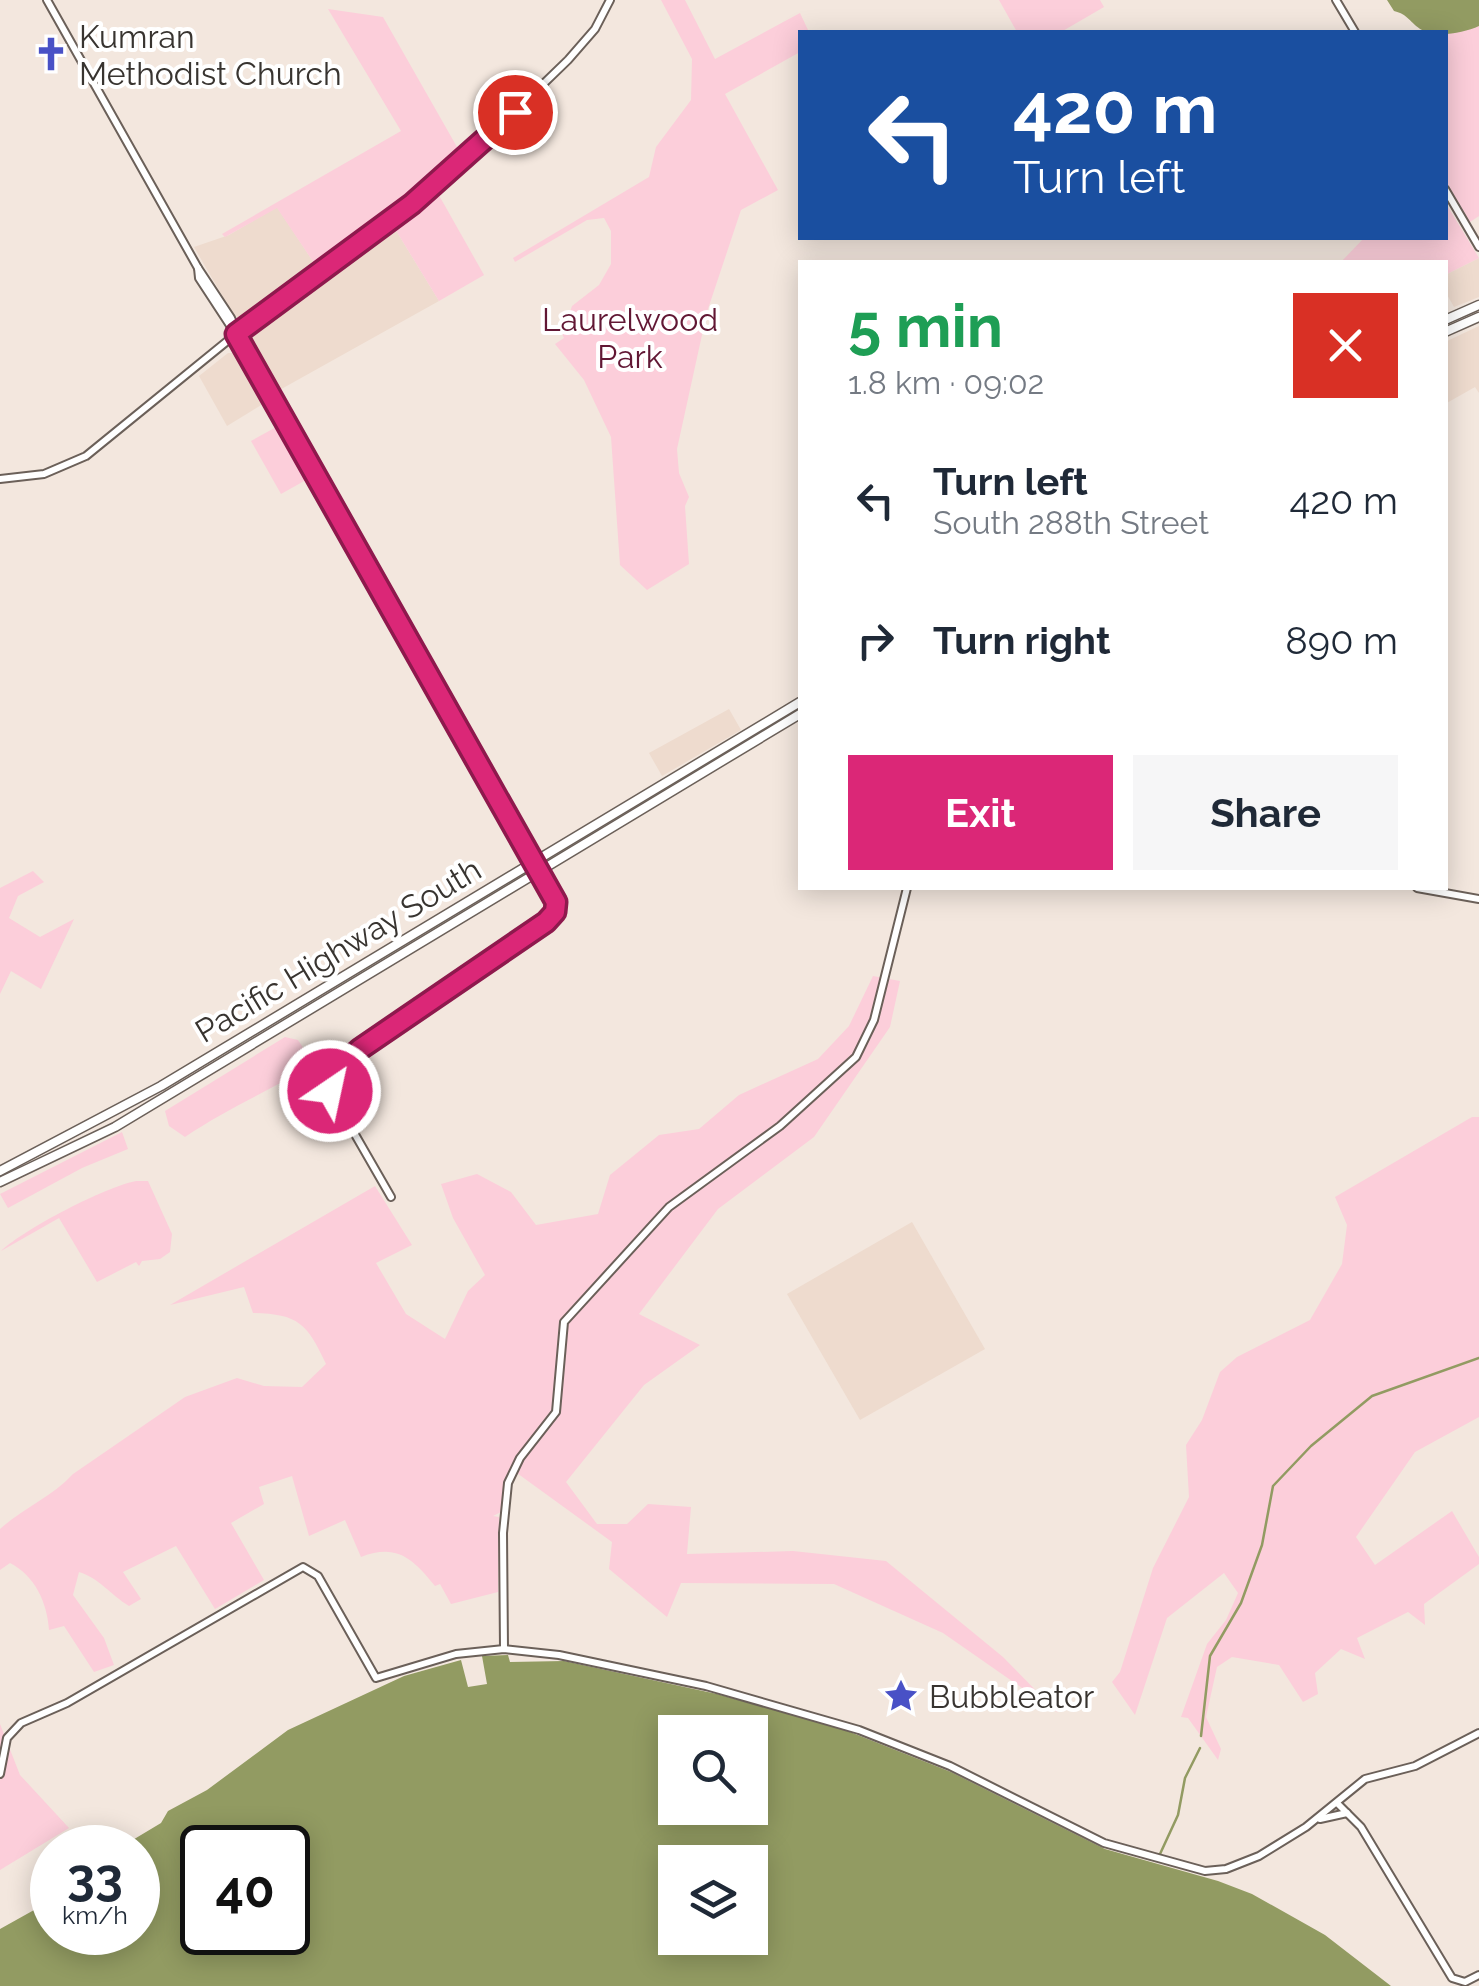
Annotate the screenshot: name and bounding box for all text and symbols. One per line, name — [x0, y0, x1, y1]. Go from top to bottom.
place label: Kumran Methodist Church — [79, 18, 342, 92]
church icon: Kumran Methodist Church — [32, 35, 70, 73]
text: 420 m — [1013, 67, 1217, 149]
pin — [473, 70, 558, 155]
icon: left — [848, 70, 978, 200]
icon: arrive — [488, 85, 543, 140]
text: Turn left — [1013, 151, 1185, 204]
text: 5 min — [848, 291, 1003, 361]
button: close — [1293, 293, 1398, 398]
park label: Laurelwood Park — [542, 301, 718, 375]
text: 1.8 km · 09:02 — [848, 364, 1044, 401]
text: Turn left — [933, 459, 1088, 504]
icon: left — [848, 473, 903, 528]
text: 420 m — [1290, 478, 1398, 523]
text: South 288th Street — [933, 504, 1209, 541]
icon: right — [848, 613, 903, 668]
text: Turn right — [933, 618, 1110, 663]
text: 890 m — [1285, 618, 1398, 663]
button: Exit — [848, 755, 1113, 870]
button: Share — [1133, 755, 1398, 870]
street label: Pacific Highway South — [189, 850, 487, 1050]
position arrow — [278, 1039, 382, 1143]
place icon: Bubbleator — [882, 1677, 920, 1715]
place label: Bubbleator — [929, 1678, 1094, 1715]
map controls — [658, 1715, 768, 1955]
button: search — [658, 1715, 768, 1825]
speed limit sign: 40 — [180, 1825, 310, 1955]
button: layers — [658, 1845, 768, 1955]
text: 33 — [67, 1848, 123, 1907]
text: km/h — [62, 1900, 128, 1930]

